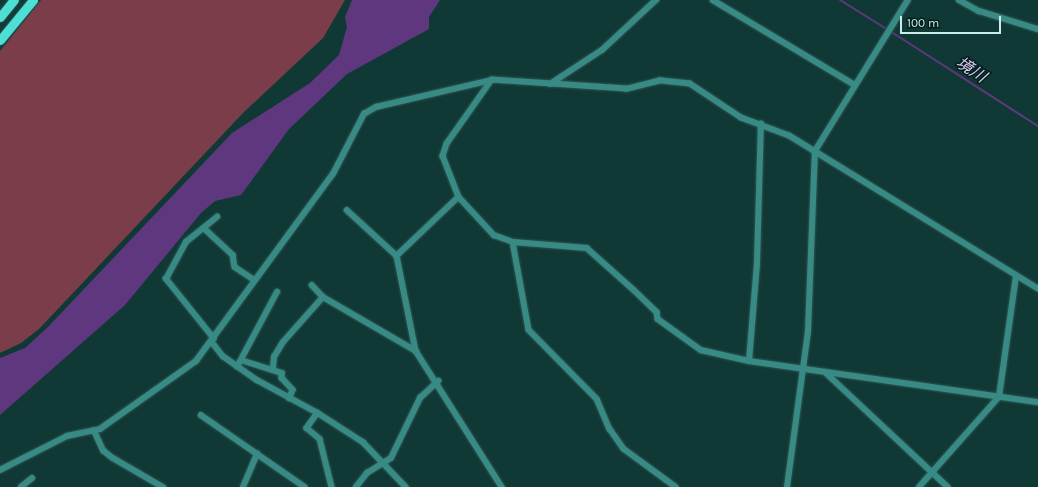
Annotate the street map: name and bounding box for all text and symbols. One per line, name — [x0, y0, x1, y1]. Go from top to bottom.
scale bar — [902, 8, 1003, 34]
text: 100 m — [907, 16, 939, 30]
water label: 境川 — [952, 53, 990, 87]

